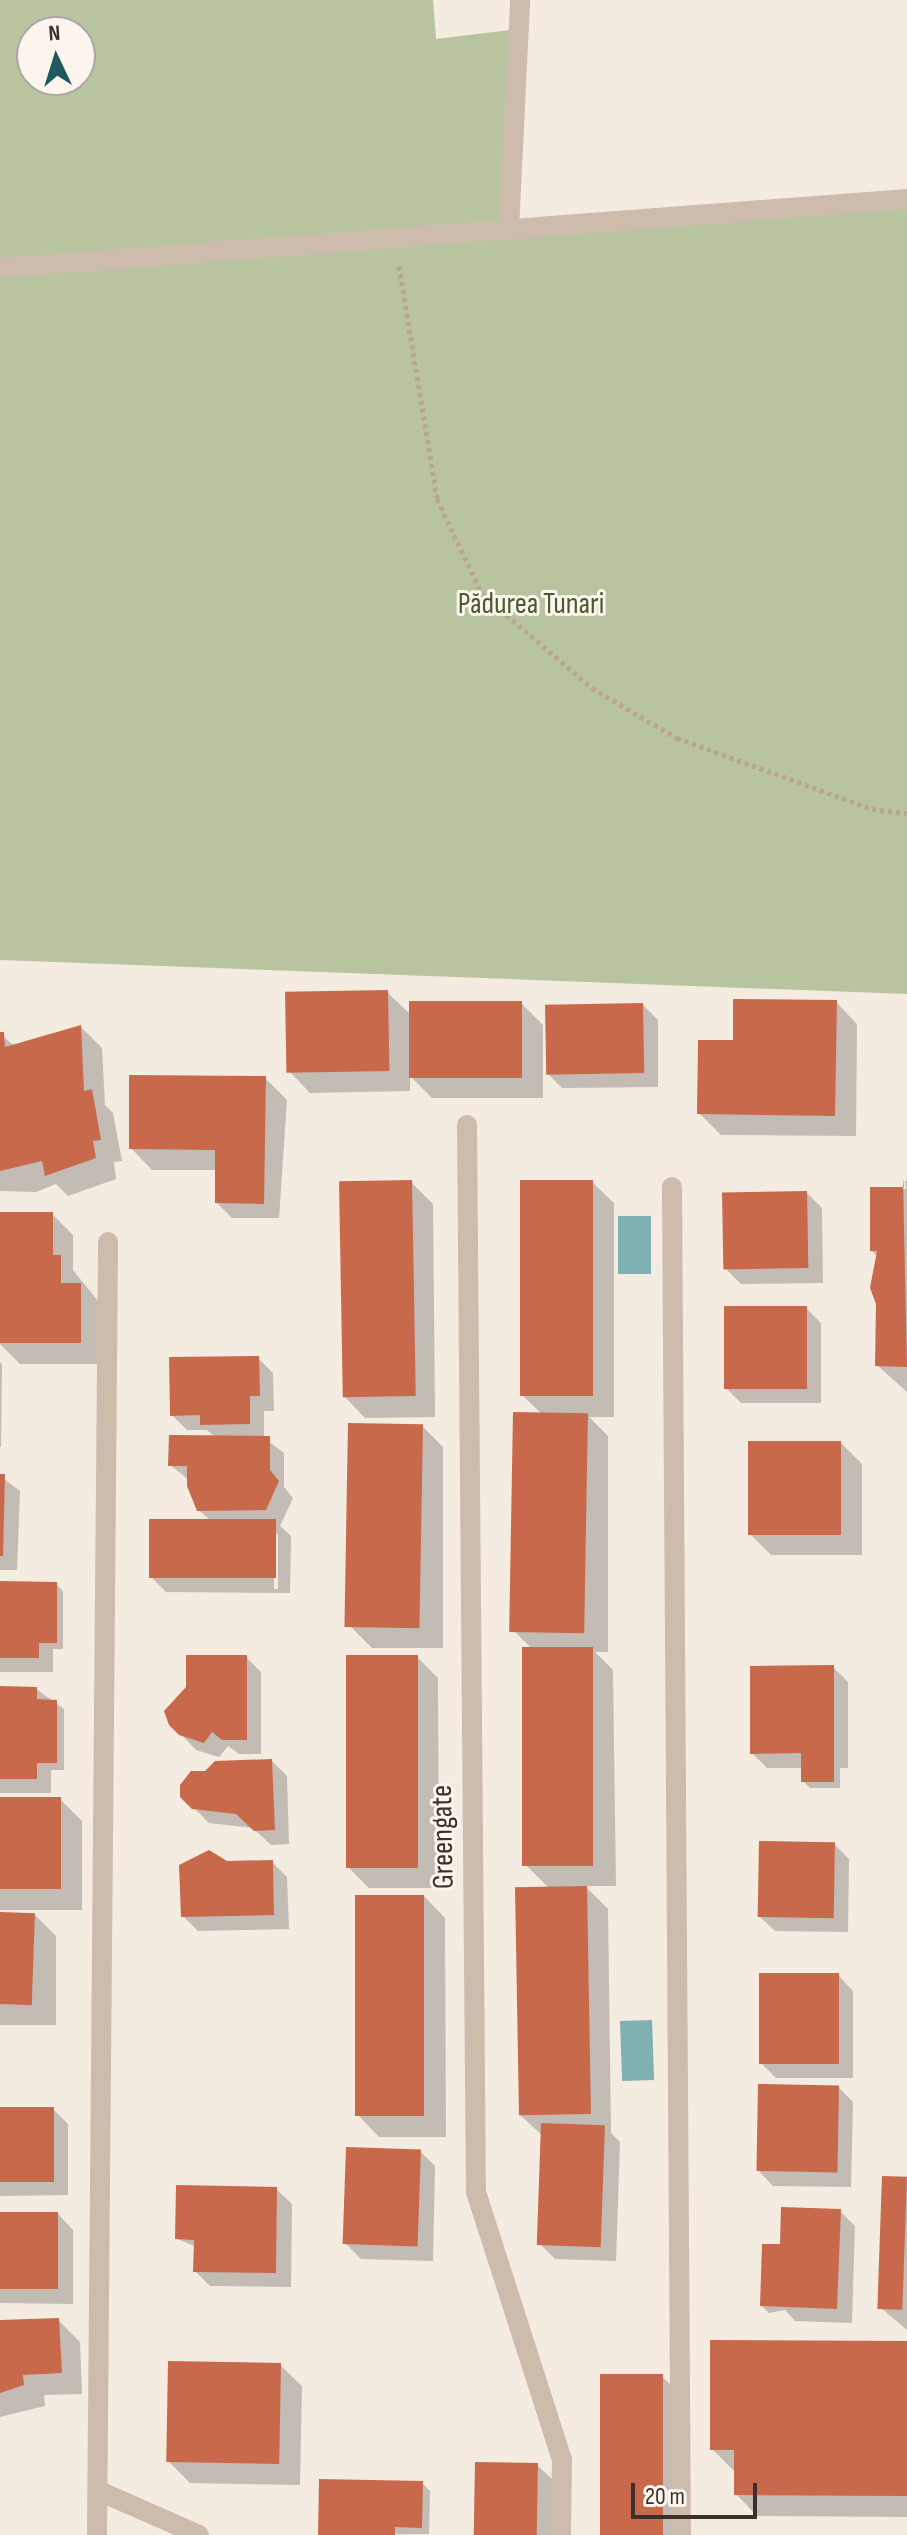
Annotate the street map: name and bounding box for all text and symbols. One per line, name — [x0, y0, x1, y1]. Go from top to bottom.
north arrow — [16, 16, 96, 96]
text: N — [48, 20, 61, 47]
park label: Pădurea Tunari — [458, 586, 604, 622]
street label: Greengate — [424, 1785, 462, 1889]
scale bar — [635, 2467, 761, 2517]
text: 20 m — [645, 2482, 685, 2511]

